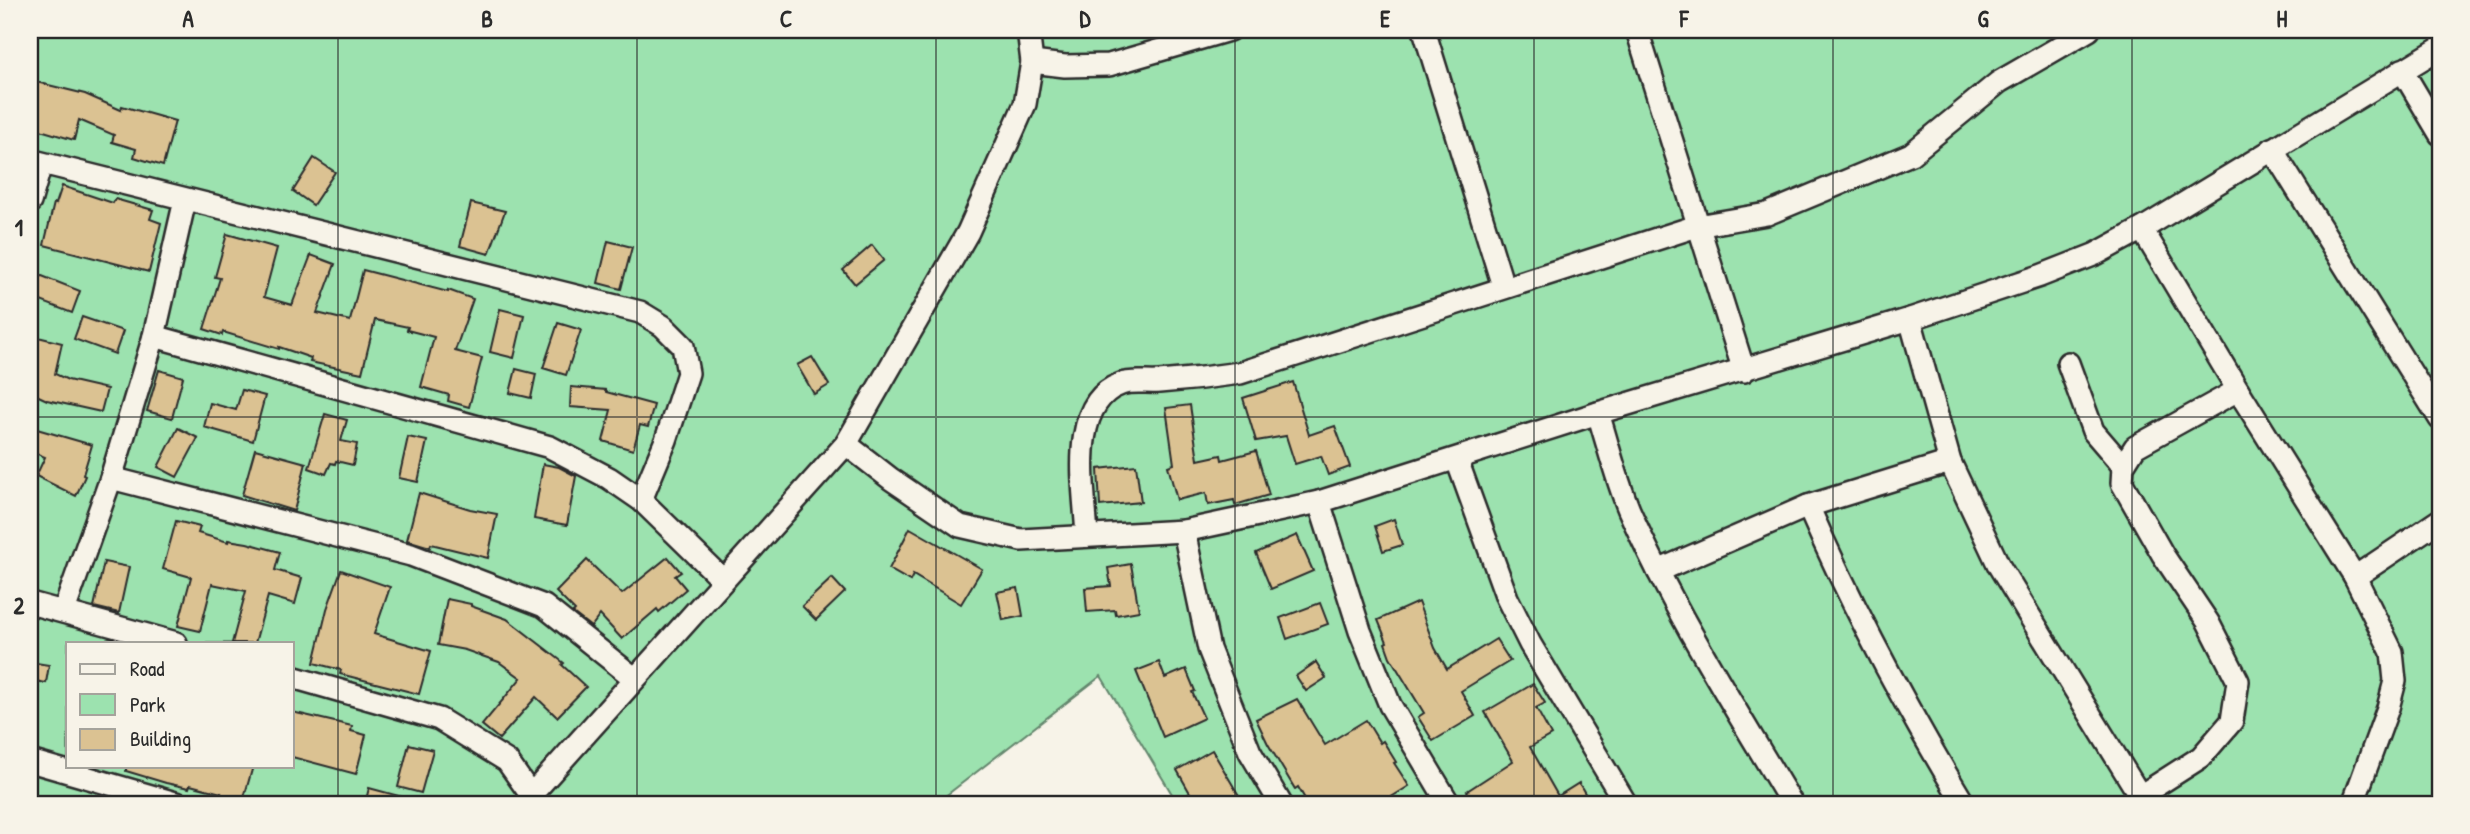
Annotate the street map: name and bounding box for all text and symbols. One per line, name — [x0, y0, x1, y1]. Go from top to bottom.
text: A — [182, 3, 194, 34]
text: B — [481, 3, 493, 34]
text: C — [780, 3, 792, 34]
text: D — [1080, 3, 1092, 34]
text: E — [1380, 3, 1391, 34]
text: F — [1679, 3, 1690, 34]
text: G — [1977, 3, 1989, 34]
text: H — [2277, 3, 2288, 34]
text: 1 — [15, 212, 23, 243]
text: 2 — [14, 590, 25, 621]
legend — [66, 642, 294, 768]
text: Road — [130, 654, 164, 683]
text: Park — [130, 690, 165, 719]
text: Building — [130, 724, 191, 753]

